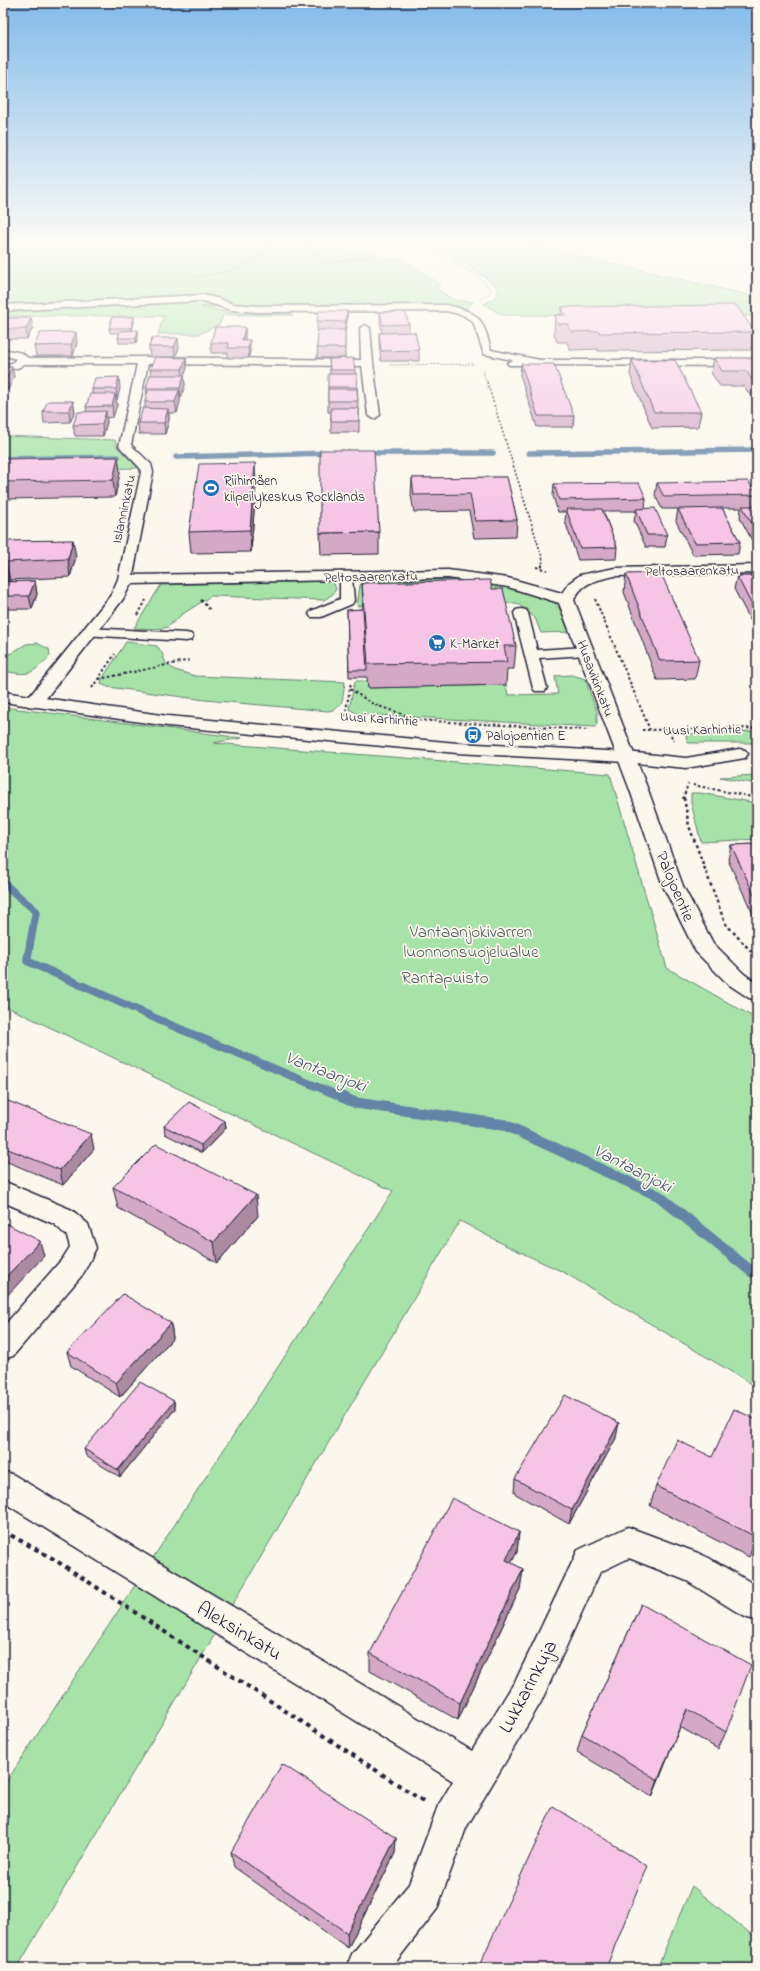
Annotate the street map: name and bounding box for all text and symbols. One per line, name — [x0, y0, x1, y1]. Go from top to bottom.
place label: Riihimäen kiipeilykeskus Rocklands — [224, 471, 365, 509]
street label: Islanninkatu — [107, 473, 142, 546]
sports icon: Riihimäen kiipeilykeskus Rocklands — [201, 478, 221, 498]
street label: Peltosaarenkatu — [645, 560, 739, 583]
street label: Peltosaarenkatu — [324, 566, 418, 589]
supermarket icon: K-Market — [427, 633, 447, 653]
place label: K-Market — [450, 634, 500, 655]
street label: Husavikinkatu — [570, 637, 619, 720]
street label: Uusi Karhintie — [339, 706, 419, 733]
street label: Uusi Karhintie — [663, 719, 742, 742]
bus stop icon: Palojoentien E — [463, 725, 483, 745]
place label: Palojoentien E — [486, 726, 566, 747]
street label: Palojoentie — [649, 848, 701, 926]
park label: Vantaanjokivarren luonnonsuojelualue — [403, 920, 539, 965]
park label: Rantapuisto — [401, 966, 489, 991]
water label: Vantaanjoki — [281, 1046, 371, 1101]
water label: Vantaanjoki — [588, 1139, 677, 1201]
street label: Aleksinkatu — [191, 1595, 287, 1669]
street label: Lukkarinkuja — [493, 1635, 566, 1739]

